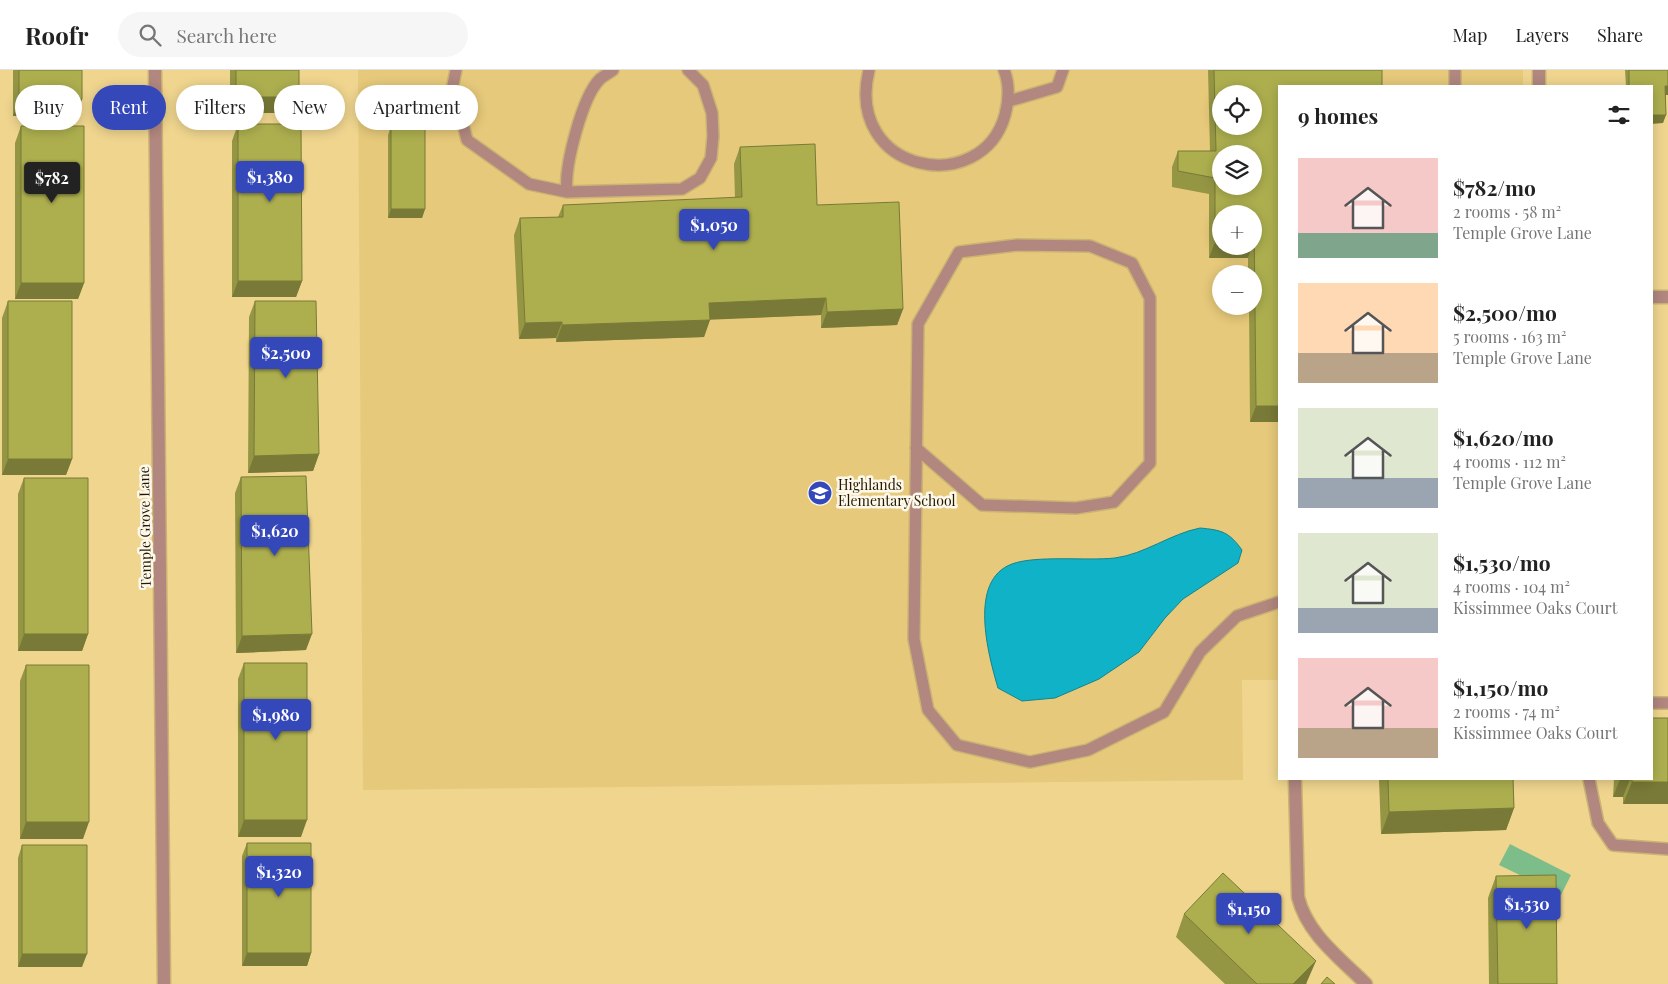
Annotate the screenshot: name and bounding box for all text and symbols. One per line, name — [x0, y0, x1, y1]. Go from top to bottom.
search box — [118, 12, 468, 57]
text: Roofr — [25, 19, 88, 51]
icon: search — [136, 21, 164, 49]
text: Search here — [176, 22, 277, 48]
text: Map — [1452, 23, 1487, 47]
text: Layers — [1515, 23, 1569, 47]
text: Share — [1597, 23, 1643, 47]
chip: Buy — [15, 85, 82, 130]
chip: Rent — [92, 85, 166, 130]
chip: Filters — [176, 85, 264, 130]
chip: New — [274, 85, 345, 130]
chip: Apartment — [355, 85, 478, 130]
map controls — [1212, 85, 1262, 315]
button: locate — [1212, 85, 1262, 135]
text: 9 homes — [1298, 101, 1378, 129]
icon: filters — [1605, 101, 1633, 129]
button: layers — [1212, 145, 1262, 195]
pin: $1,380 — [229, 160, 311, 203]
pin: $782 — [22, 162, 82, 204]
text: $1,380 — [247, 166, 293, 187]
text: $782 — [35, 167, 69, 188]
text: $782/mo — [1453, 173, 1536, 201]
icon: home — [1338, 178, 1398, 238]
text: 2 rooms · 58 m² — [1453, 201, 1561, 222]
button: + — [1212, 205, 1262, 255]
pin: $1,050 — [673, 208, 755, 251]
text: $1,050 — [690, 214, 738, 235]
text: Temple Grove Lane — [1453, 222, 1592, 243]
button: − — [1212, 265, 1262, 315]
text: $2,500/mo — [1453, 298, 1557, 326]
icon: home — [1338, 303, 1398, 363]
text: 5 rooms · 163 m² — [1453, 326, 1566, 347]
pin: $2,500 — [245, 336, 327, 379]
text: $2,500 — [261, 342, 311, 363]
text: Temple Grove Lane — [1453, 347, 1592, 368]
text: $1,620/mo — [1453, 423, 1554, 451]
icon: home — [1338, 428, 1398, 488]
text: 4 rooms · 112 m² — [1453, 451, 1566, 472]
street label: Temple Grove Lane — [134, 466, 155, 588]
text: Temple Grove Lane — [1453, 472, 1592, 493]
place label: Highlands Elementary School — [838, 475, 956, 510]
school or university icon: Highlands Elementary School — [807, 480, 833, 506]
pin: $1,620 — [234, 514, 316, 557]
text: $1,620 — [251, 520, 299, 541]
text: $1,530/mo — [1453, 548, 1551, 576]
icon: home — [1338, 553, 1398, 613]
text: 4 rooms · 104 m² — [1453, 576, 1570, 597]
text: Kissimmee Oaks Court — [1453, 597, 1617, 618]
text: $1,150/mo — [1453, 673, 1548, 701]
icon: home — [1338, 678, 1398, 738]
pin: $1,980 — [235, 698, 317, 741]
text: 2 rooms · 74 m² — [1453, 701, 1560, 722]
text: $1,980 — [252, 704, 300, 725]
text: Kissimmee Oaks Court — [1453, 722, 1617, 743]
pin: $1,320 — [238, 856, 320, 898]
text: $1,320 — [256, 861, 302, 882]
pin: $1,530 — [1486, 888, 1568, 930]
pin: $1,150 — [1208, 892, 1290, 935]
text: $1,530 — [1505, 893, 1549, 914]
text: $1,150 — [1227, 898, 1271, 919]

